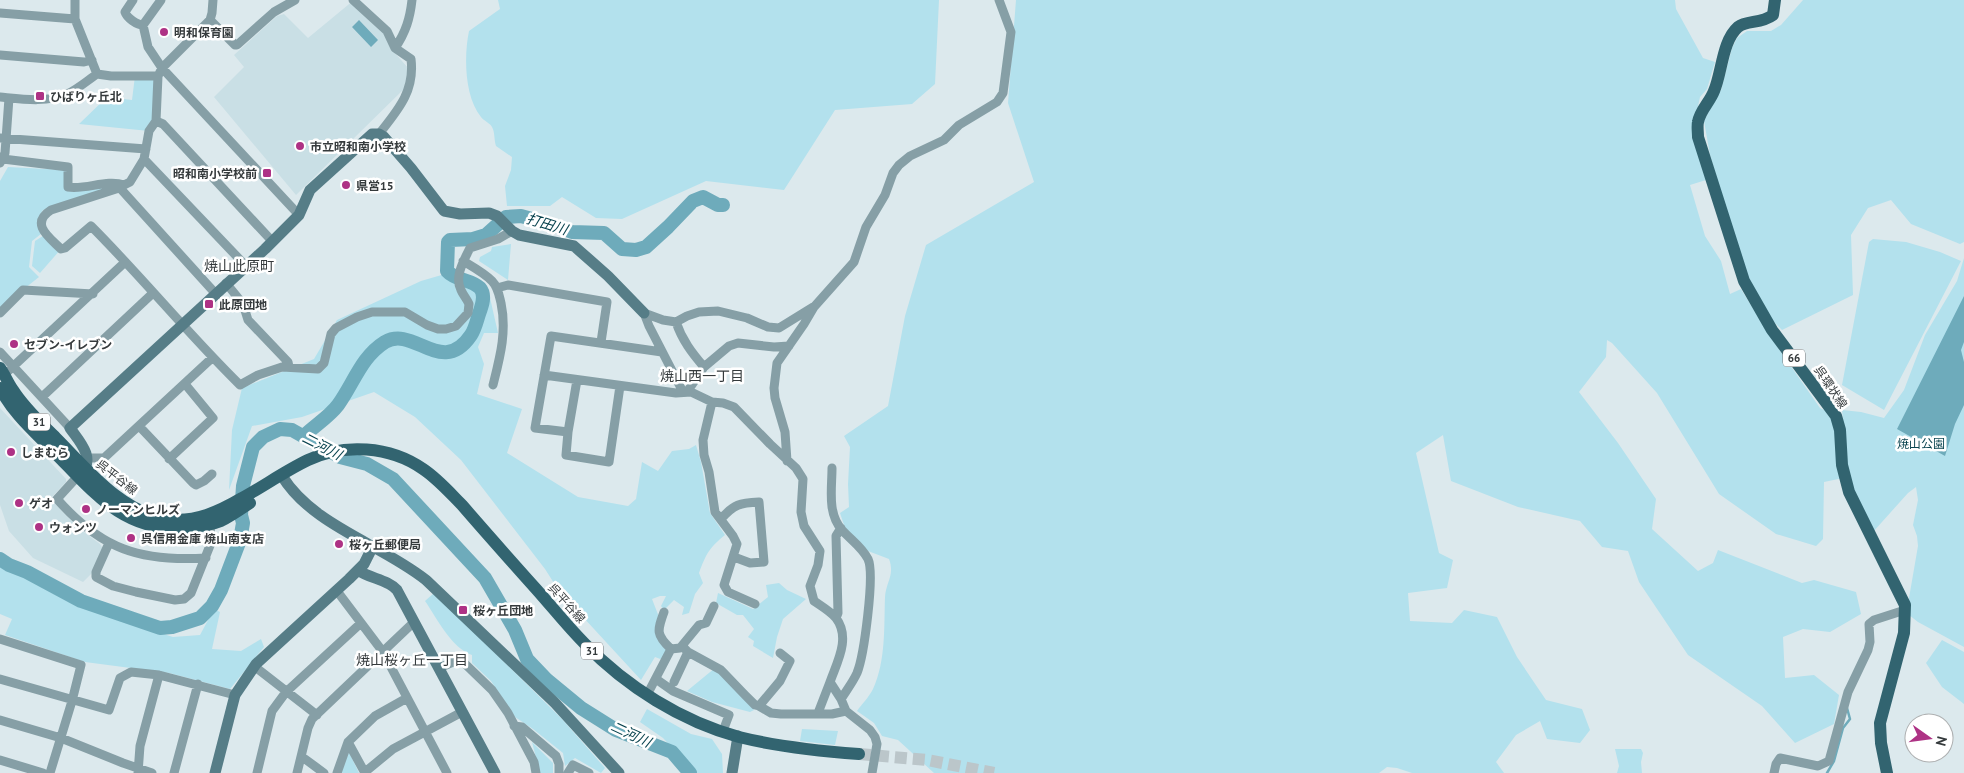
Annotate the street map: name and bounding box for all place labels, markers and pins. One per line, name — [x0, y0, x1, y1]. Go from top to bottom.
place label: 明和保育園 — [174, 25, 234, 40]
marker: 明和保育園 — [158, 26, 170, 38]
place label: ひばりヶ丘北 — [50, 89, 122, 104]
marker: ひばりヶ丘北 — [34, 90, 46, 102]
place label: 市立昭和南小学校 — [310, 139, 406, 154]
marker: 市立昭和南小学校 — [294, 140, 306, 152]
place label: 昭和南小学校前 — [173, 166, 257, 181]
marker: 昭和南小学校前 — [261, 167, 273, 179]
place label: 県営15 — [356, 178, 394, 193]
marker: 県営15 — [340, 179, 352, 191]
place label: 此原団地 — [219, 297, 267, 312]
marker: 此原団地 — [203, 298, 215, 310]
place label: セブン-イレブン — [24, 337, 112, 352]
marker: セブン-イレブン — [8, 338, 20, 350]
place label: しまむら — [21, 445, 69, 460]
marker: しまむら — [5, 446, 17, 458]
place label: ゲオ — [29, 496, 53, 511]
marker: ゲオ — [13, 497, 25, 509]
place label: ノーマンヒルズ — [96, 502, 180, 517]
marker: ノーマンヒルズ — [80, 503, 92, 515]
place label: ウォンツ — [49, 520, 97, 535]
marker: ウォンツ — [33, 521, 45, 533]
place label: 呉信用金庫 焼山南支店 — [141, 531, 264, 546]
marker: 呉信用金庫 焼山南支店 — [125, 532, 137, 544]
place label: 桜ヶ丘郵便局 — [349, 537, 421, 552]
marker: 桜ヶ丘郵便局 — [333, 538, 345, 550]
place label: 桜ヶ丘団地 — [473, 603, 533, 618]
marker: 桜ヶ丘団地 — [457, 604, 469, 616]

